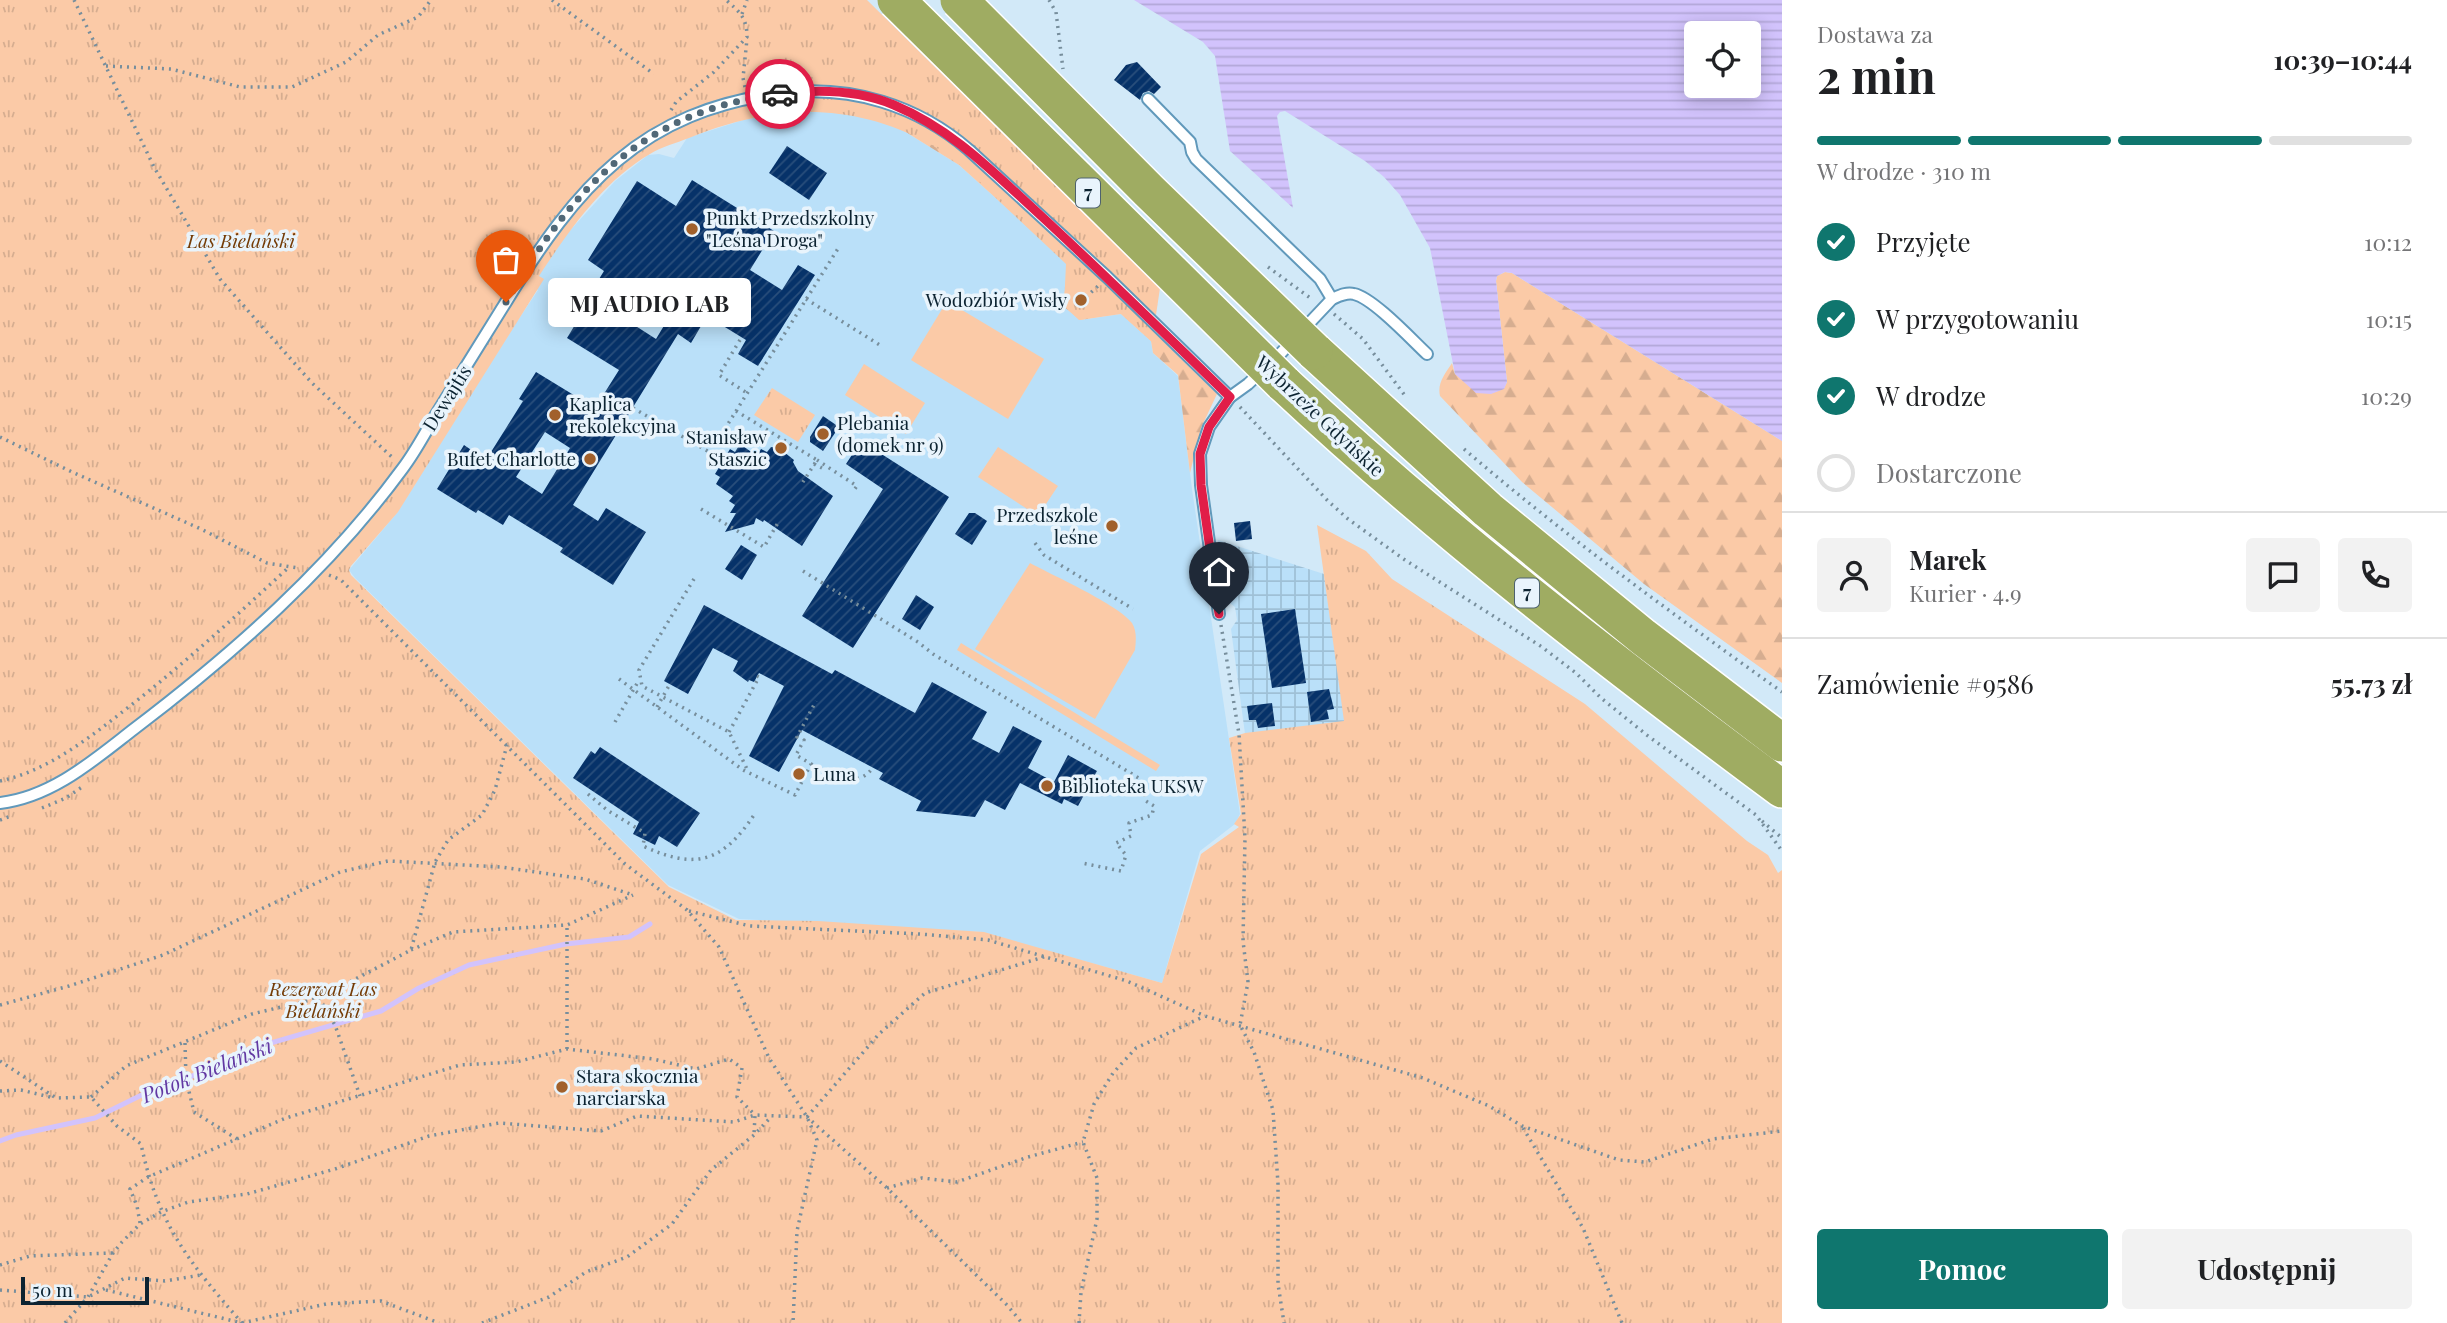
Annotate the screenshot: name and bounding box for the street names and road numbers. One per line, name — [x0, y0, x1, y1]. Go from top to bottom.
road number: 7 — [1076, 178, 1100, 208]
street label: Wybrzeże Gdyńskie — [1250, 348, 1391, 482]
street label: Dewajtis — [416, 360, 477, 435]
road number: 7 — [1515, 578, 1539, 608]

